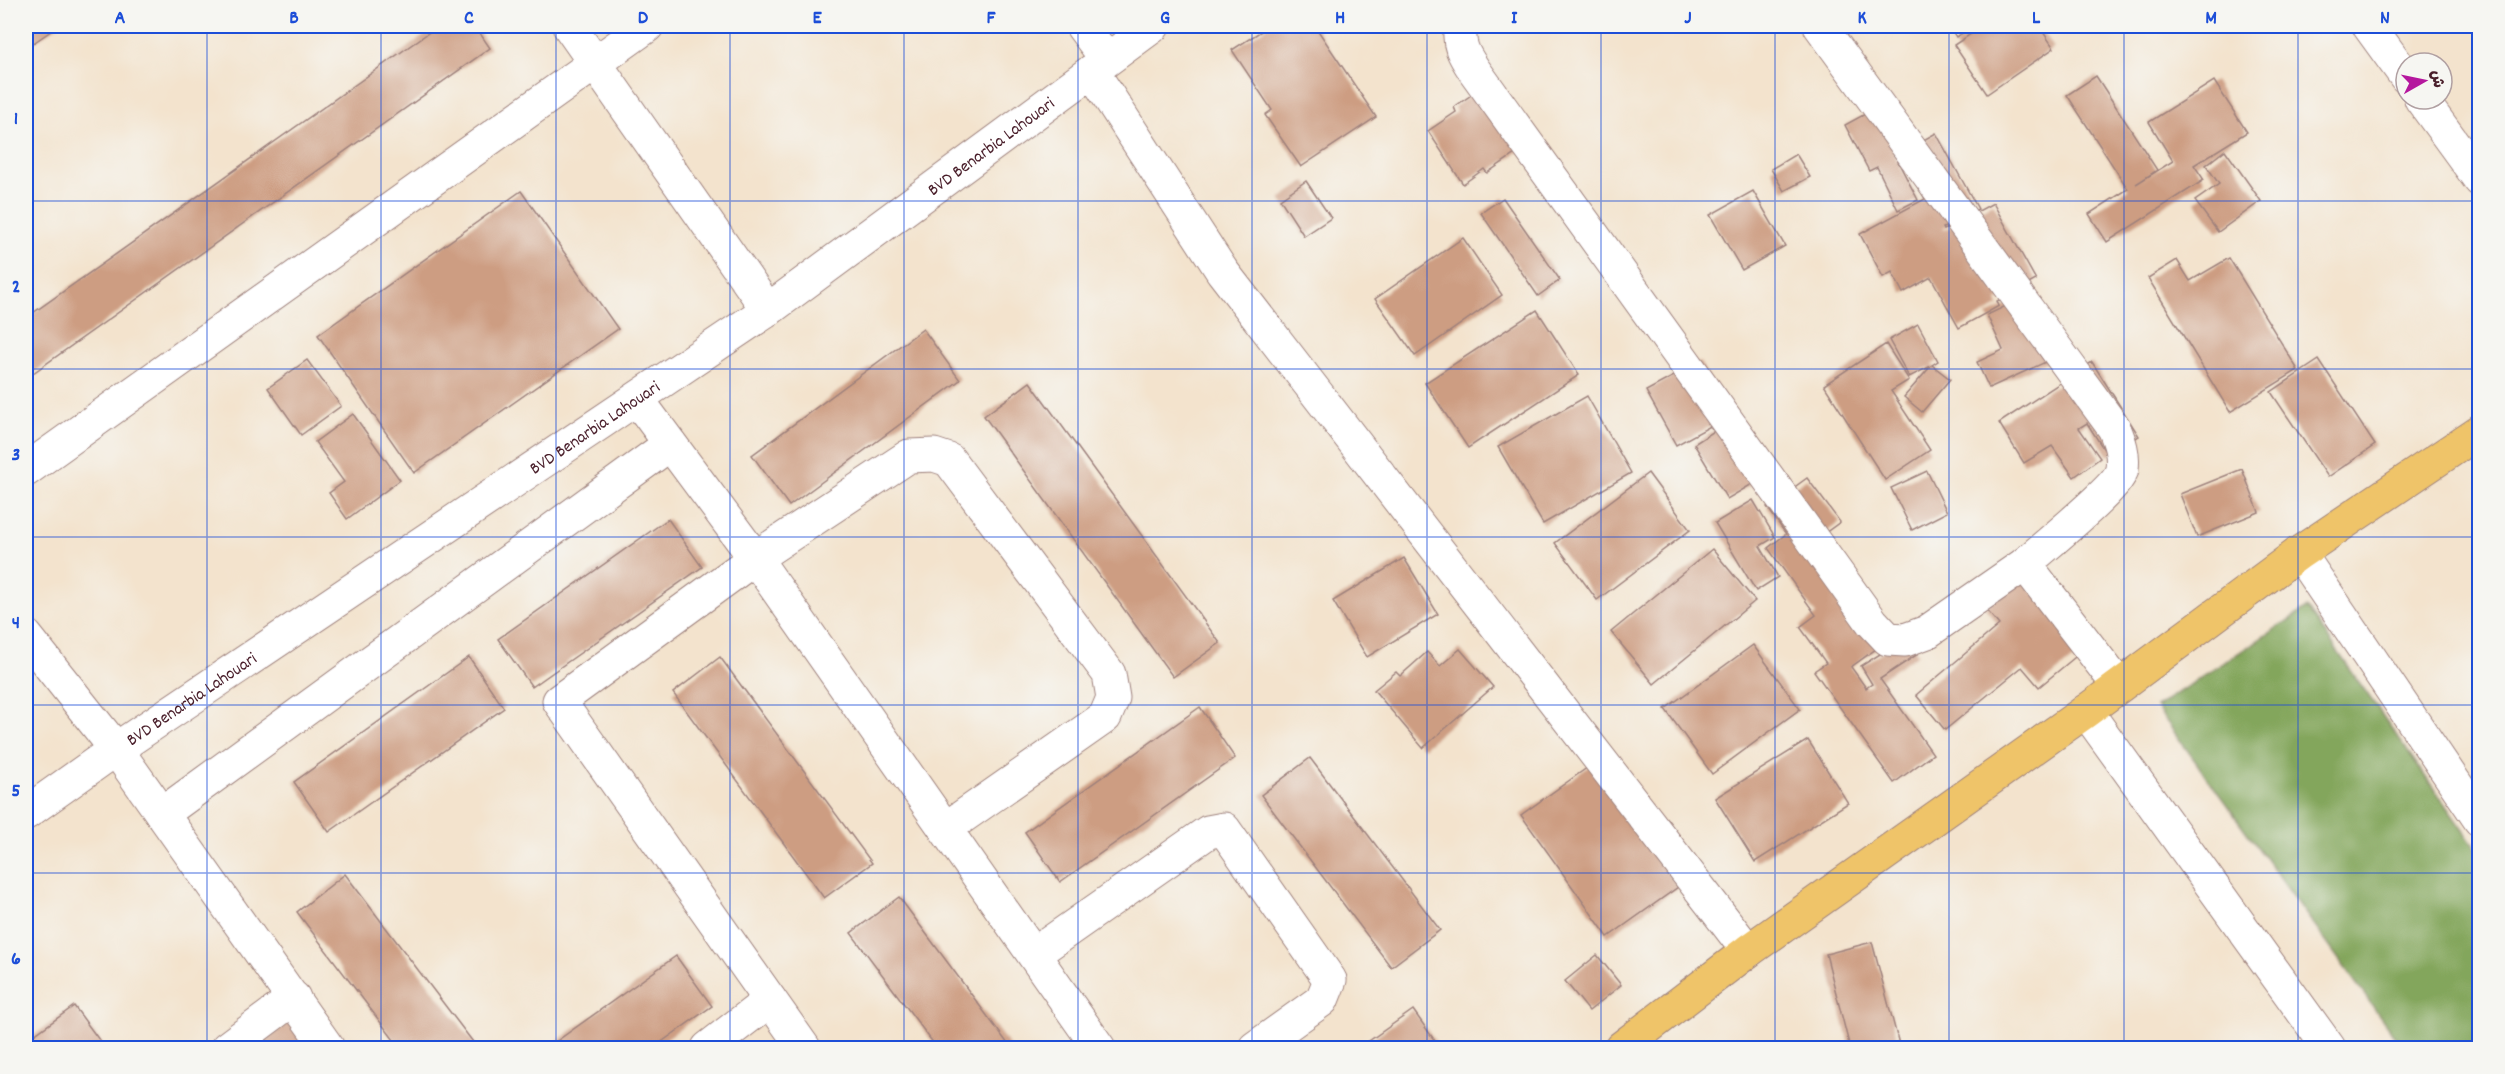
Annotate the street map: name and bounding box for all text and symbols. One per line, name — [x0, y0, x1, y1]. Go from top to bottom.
text: A — [115, 5, 126, 33]
text: B — [289, 5, 299, 33]
text: C — [464, 5, 474, 33]
text: D — [638, 5, 649, 33]
text: E — [812, 5, 822, 33]
text: F — [987, 5, 997, 33]
text: G — [1160, 5, 1170, 33]
text: H — [1335, 5, 1345, 33]
text: I — [1511, 5, 1518, 33]
text: J — [1684, 5, 1692, 33]
text: K — [1857, 5, 1867, 33]
text: L — [2032, 5, 2041, 33]
text: M — [2205, 5, 2217, 33]
text: N — [2380, 5, 2390, 33]
north arrow — [2394, 51, 2454, 111]
text: ش — [2424, 69, 2449, 90]
street label: BVD Benarbia Lahouari — [923, 93, 1061, 203]
text: 1 — [14, 106, 18, 134]
text: 2 — [12, 274, 20, 302]
street label: BVD Benarbia Lahouari — [525, 376, 666, 482]
text: 3 — [12, 442, 20, 470]
text: 4 — [12, 610, 20, 638]
street label: BVD Benarbia Lahouari — [122, 648, 263, 753]
text: 5 — [11, 778, 21, 806]
text: 6 — [11, 946, 21, 974]

